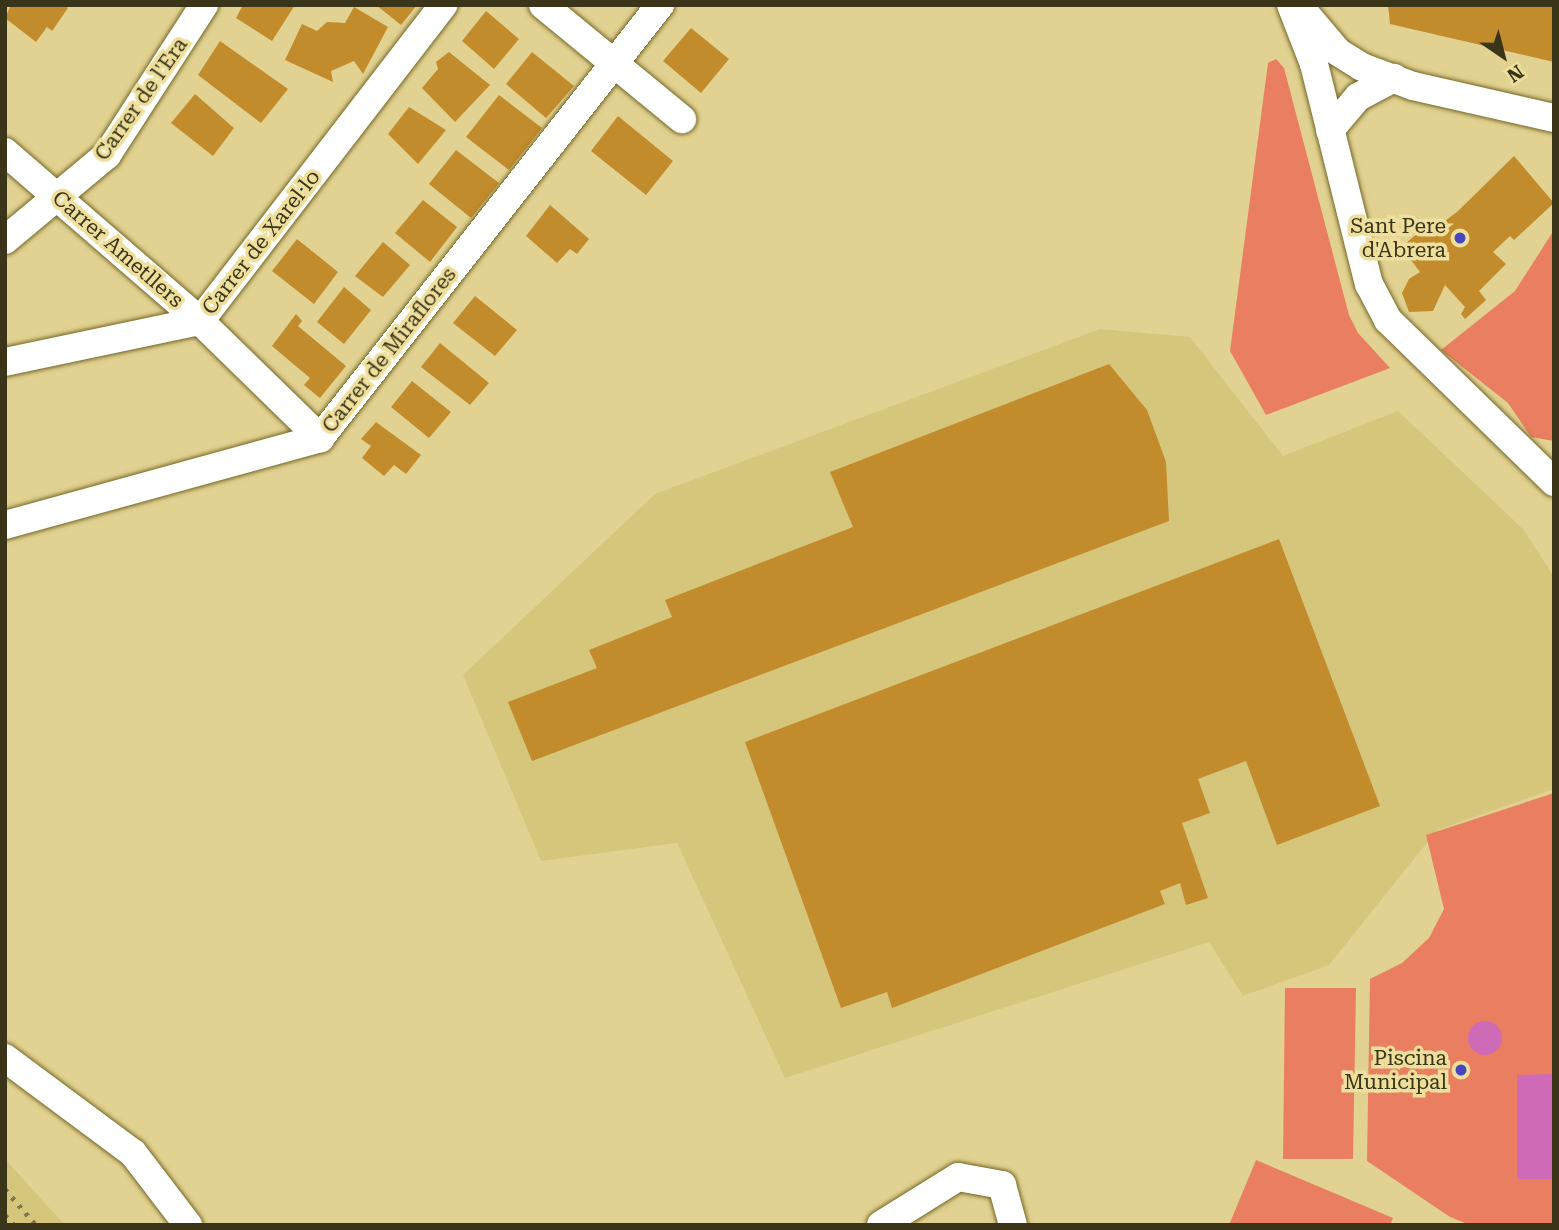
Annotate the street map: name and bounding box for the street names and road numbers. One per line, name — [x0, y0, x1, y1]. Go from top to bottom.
street label: Carrer de l'Era — [89, 33, 193, 165]
street label: Carrer de Xarel·lo — [197, 165, 325, 319]
street label: Carrer Ametllers — [47, 185, 189, 313]
street label: Carrer de Miraflores — [317, 262, 461, 438]

